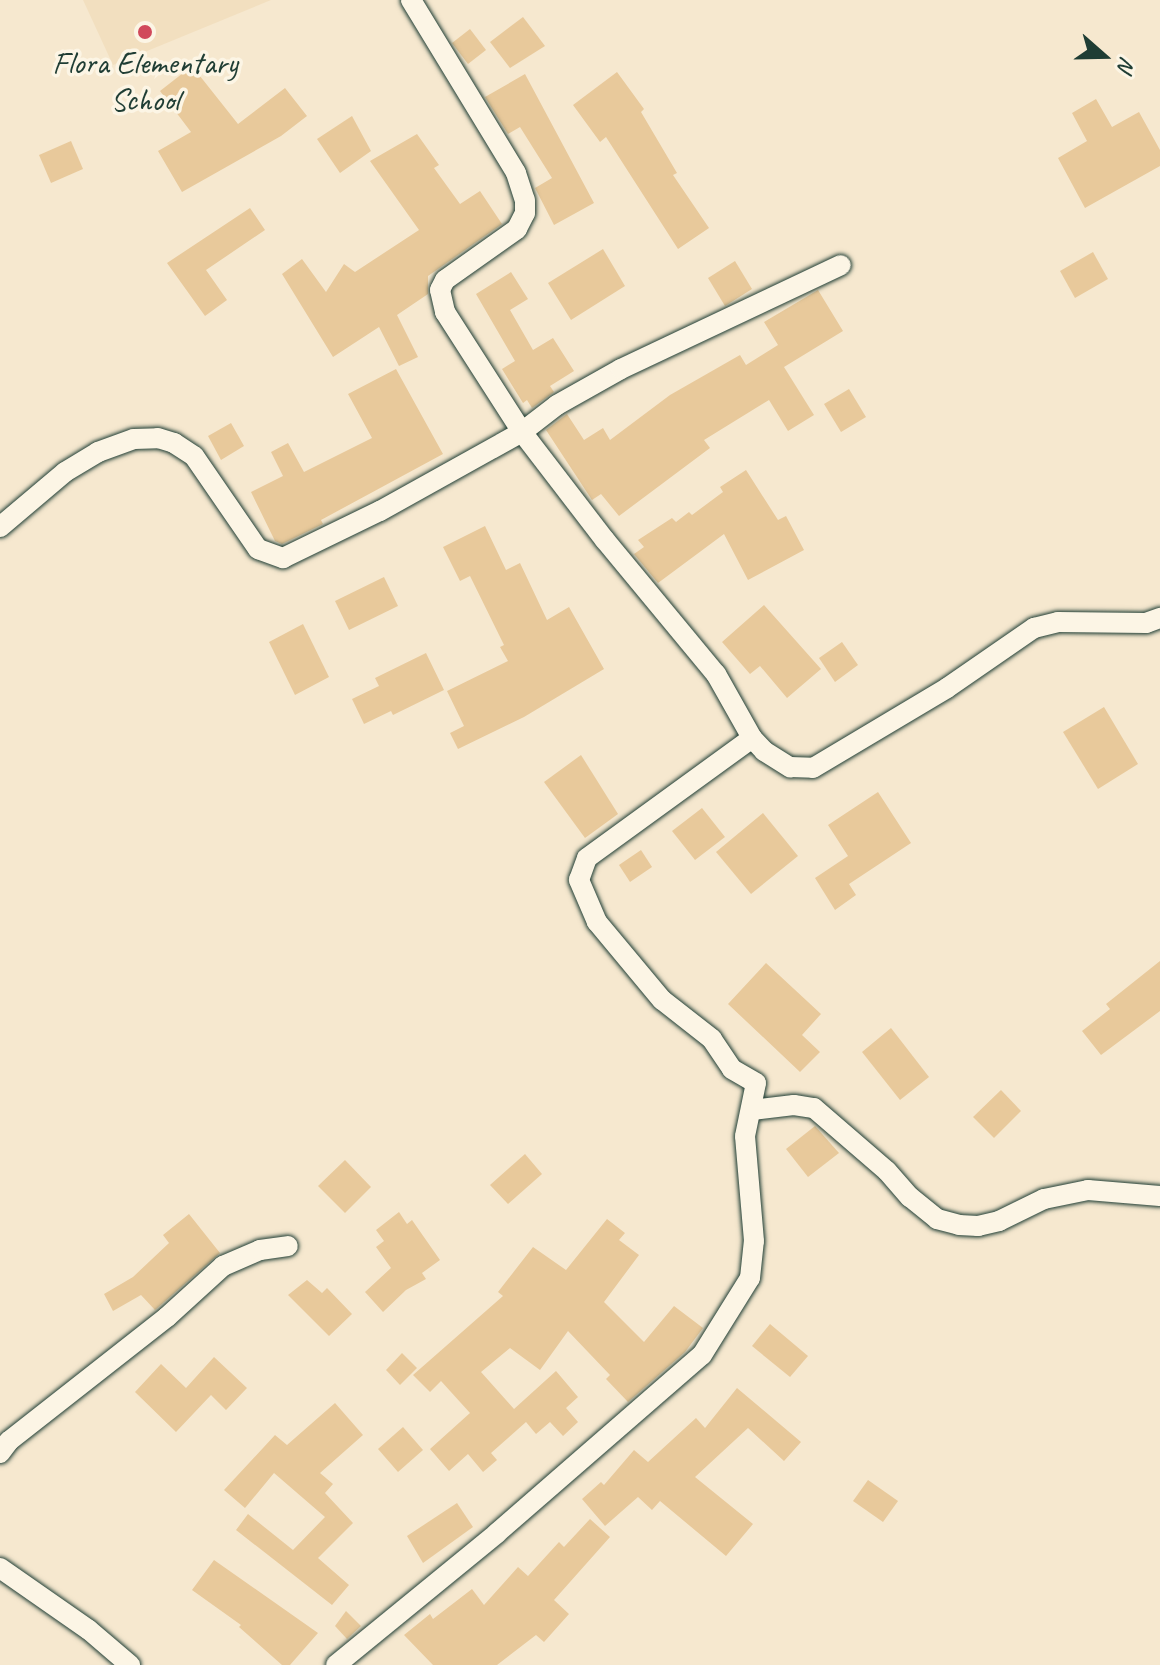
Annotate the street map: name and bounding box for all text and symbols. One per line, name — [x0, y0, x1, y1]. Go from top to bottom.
north arrow — [1064, 16, 1144, 96]
marker: Flora Elementary School — [136, 23, 154, 41]
place label: Flora Elementary School — [51, 45, 239, 120]
text: N — [1111, 53, 1142, 75]

